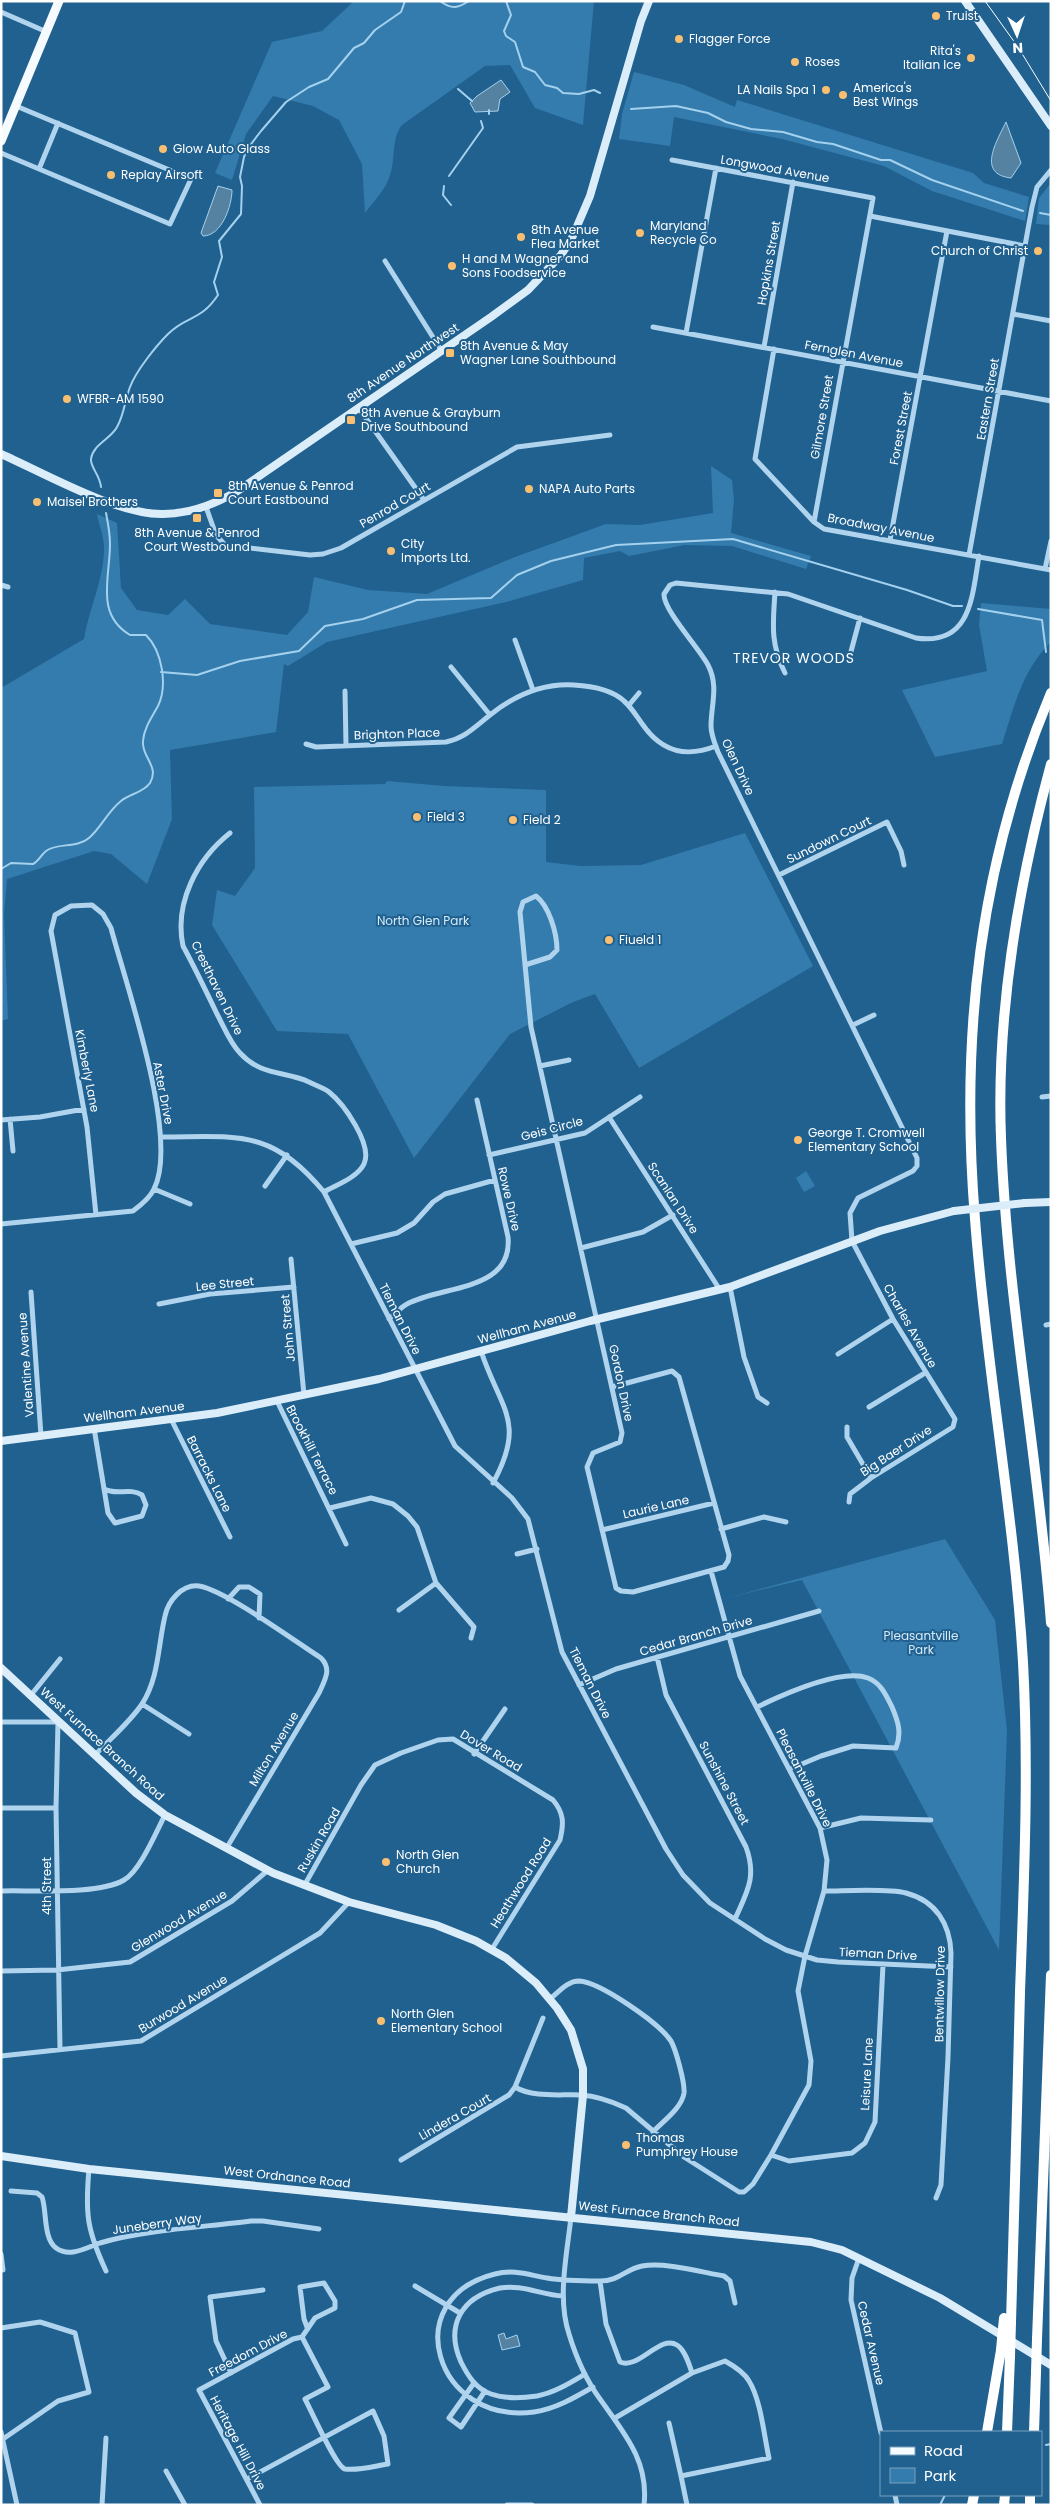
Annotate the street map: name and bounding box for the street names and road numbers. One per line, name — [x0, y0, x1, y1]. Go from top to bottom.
street label: Longwood Avenue — [719, 151, 831, 186]
street label: Hopkins Street — [753, 219, 784, 306]
street label: 8th Avenue Northwest — [343, 319, 462, 406]
street label: Fernglen Avenue — [803, 336, 905, 371]
street label: Eastern Street — [972, 357, 1003, 441]
street label: Gilmore Street — [806, 373, 837, 461]
street label: Forest Street — [885, 390, 916, 466]
street label: Penrod Court — [356, 477, 433, 532]
street label: Broadway Avenue — [826, 509, 936, 546]
street label: Brighton Place — [354, 724, 440, 744]
street label: Olen Drive — [718, 736, 759, 798]
street label: Sundown Court — [784, 812, 874, 867]
street label: Cresthaven Drive — [187, 938, 248, 1038]
street label: Kimberly Lane — [71, 1028, 104, 1114]
street label: Aster Drive — [149, 1060, 178, 1126]
street label: Geis Circle — [519, 1112, 585, 1145]
street label: Scanlan Drive — [644, 1159, 703, 1237]
street label: Rowe Drive — [494, 1165, 525, 1233]
street label: Lee Street — [195, 1272, 255, 1295]
street label: Tieman Drive — [375, 1280, 426, 1358]
street label: Charles Avenue — [879, 1281, 941, 1371]
street label: John Street — [276, 1294, 299, 1363]
street label: Wellham Avenue — [476, 1305, 578, 1348]
street label: Valentine Avenue — [13, 1312, 38, 1418]
street label: Gordon Drive — [605, 1343, 638, 1423]
street label: Wellham Avenue — [83, 1397, 185, 1426]
street label: Brookhill Terrace — [282, 1402, 342, 1498]
street label: Big Baer Drive — [857, 1421, 935, 1480]
street label: Barracks Lane — [183, 1433, 236, 1515]
street label: Laurie Lane — [621, 1491, 691, 1522]
street label: Cedar Branch Drive — [638, 1611, 754, 1660]
street label: Tieman Drive — [565, 1644, 616, 1722]
street label: West Furnace Branch Road — [36, 1683, 168, 1804]
street label: Milton Avenue — [245, 1708, 303, 1789]
street label: Dover Road — [457, 1725, 525, 1776]
street label: Pleasantville Drive — [772, 1726, 837, 1830]
street label: Sunshine Street — [695, 1738, 754, 1828]
street label: Ruskin Road — [293, 1804, 344, 1875]
street label: Heathwood Road — [486, 1834, 555, 1931]
street label: 4th Street — [38, 1857, 55, 1915]
street label: Glenwood Avenue — [128, 1885, 230, 1956]
street label: Tieman Drive — [838, 1943, 918, 1964]
street label: Bentwillow Drive — [930, 1946, 949, 2042]
street label: Burwood Avenue — [135, 1970, 230, 2037]
street label: Leisure Lane — [856, 2037, 877, 2111]
street label: Lindera Court — [416, 2089, 494, 2144]
street label: West Ordnance Road — [223, 2161, 351, 2192]
street label: West Furnace Branch Road — [578, 2197, 740, 2230]
street label: Juneberry Way — [111, 2209, 203, 2238]
street label: Cedar Avenue — [854, 2299, 889, 2387]
street label: Freedom Drive — [205, 2325, 290, 2380]
street label: Heritage Hill Drive — [206, 2392, 271, 2493]

